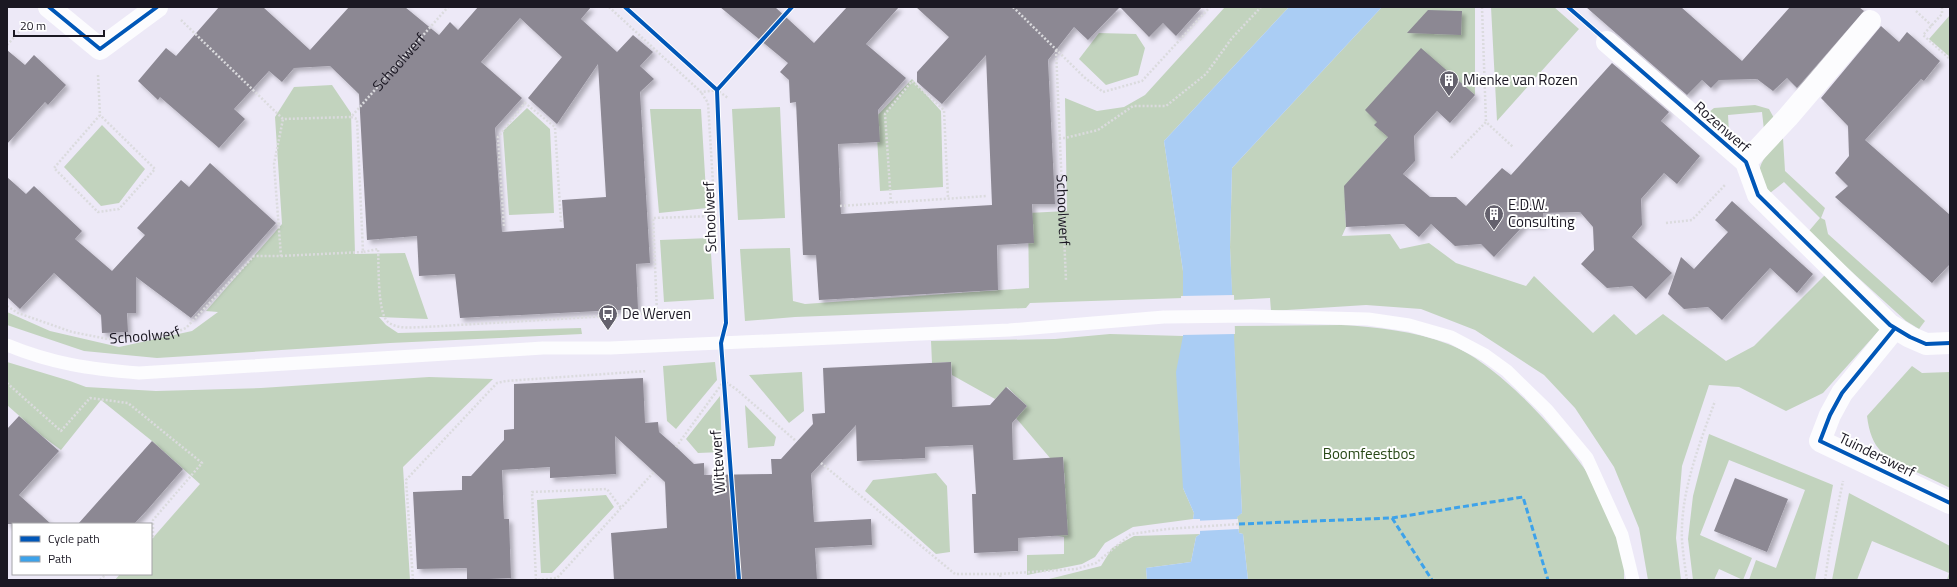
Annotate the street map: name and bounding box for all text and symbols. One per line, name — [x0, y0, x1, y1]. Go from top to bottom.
scale bar — [14, 12, 104, 38]
text: 20 m — [20, 16, 46, 35]
street label: Schoolwerf — [367, 28, 431, 96]
place label: Mienke van Rozen — [1463, 68, 1578, 91]
building icon: Mienke van Rozen — [1438, 69, 1460, 97]
street label: Rozenwerf — [1689, 96, 1756, 158]
street label: Schoolwerf — [1050, 174, 1076, 246]
street label: Schoolwerf — [697, 181, 722, 253]
place label: E.D.W. Consulting — [1508, 193, 1575, 233]
building icon: E.D.W. Consulting — [1483, 203, 1505, 231]
place label: De Werven — [622, 302, 691, 325]
bus stop icon: De Werven — [597, 303, 619, 331]
street label: Schoolwerf — [109, 320, 184, 350]
street label: Tuinderswerf — [1835, 426, 1919, 483]
street label: Wittewerf — [704, 429, 731, 495]
park label: Boomfeestbos — [1323, 442, 1415, 465]
legend — [12, 523, 152, 575]
text: Cycle path — [48, 529, 100, 548]
text: Path — [48, 549, 72, 568]

